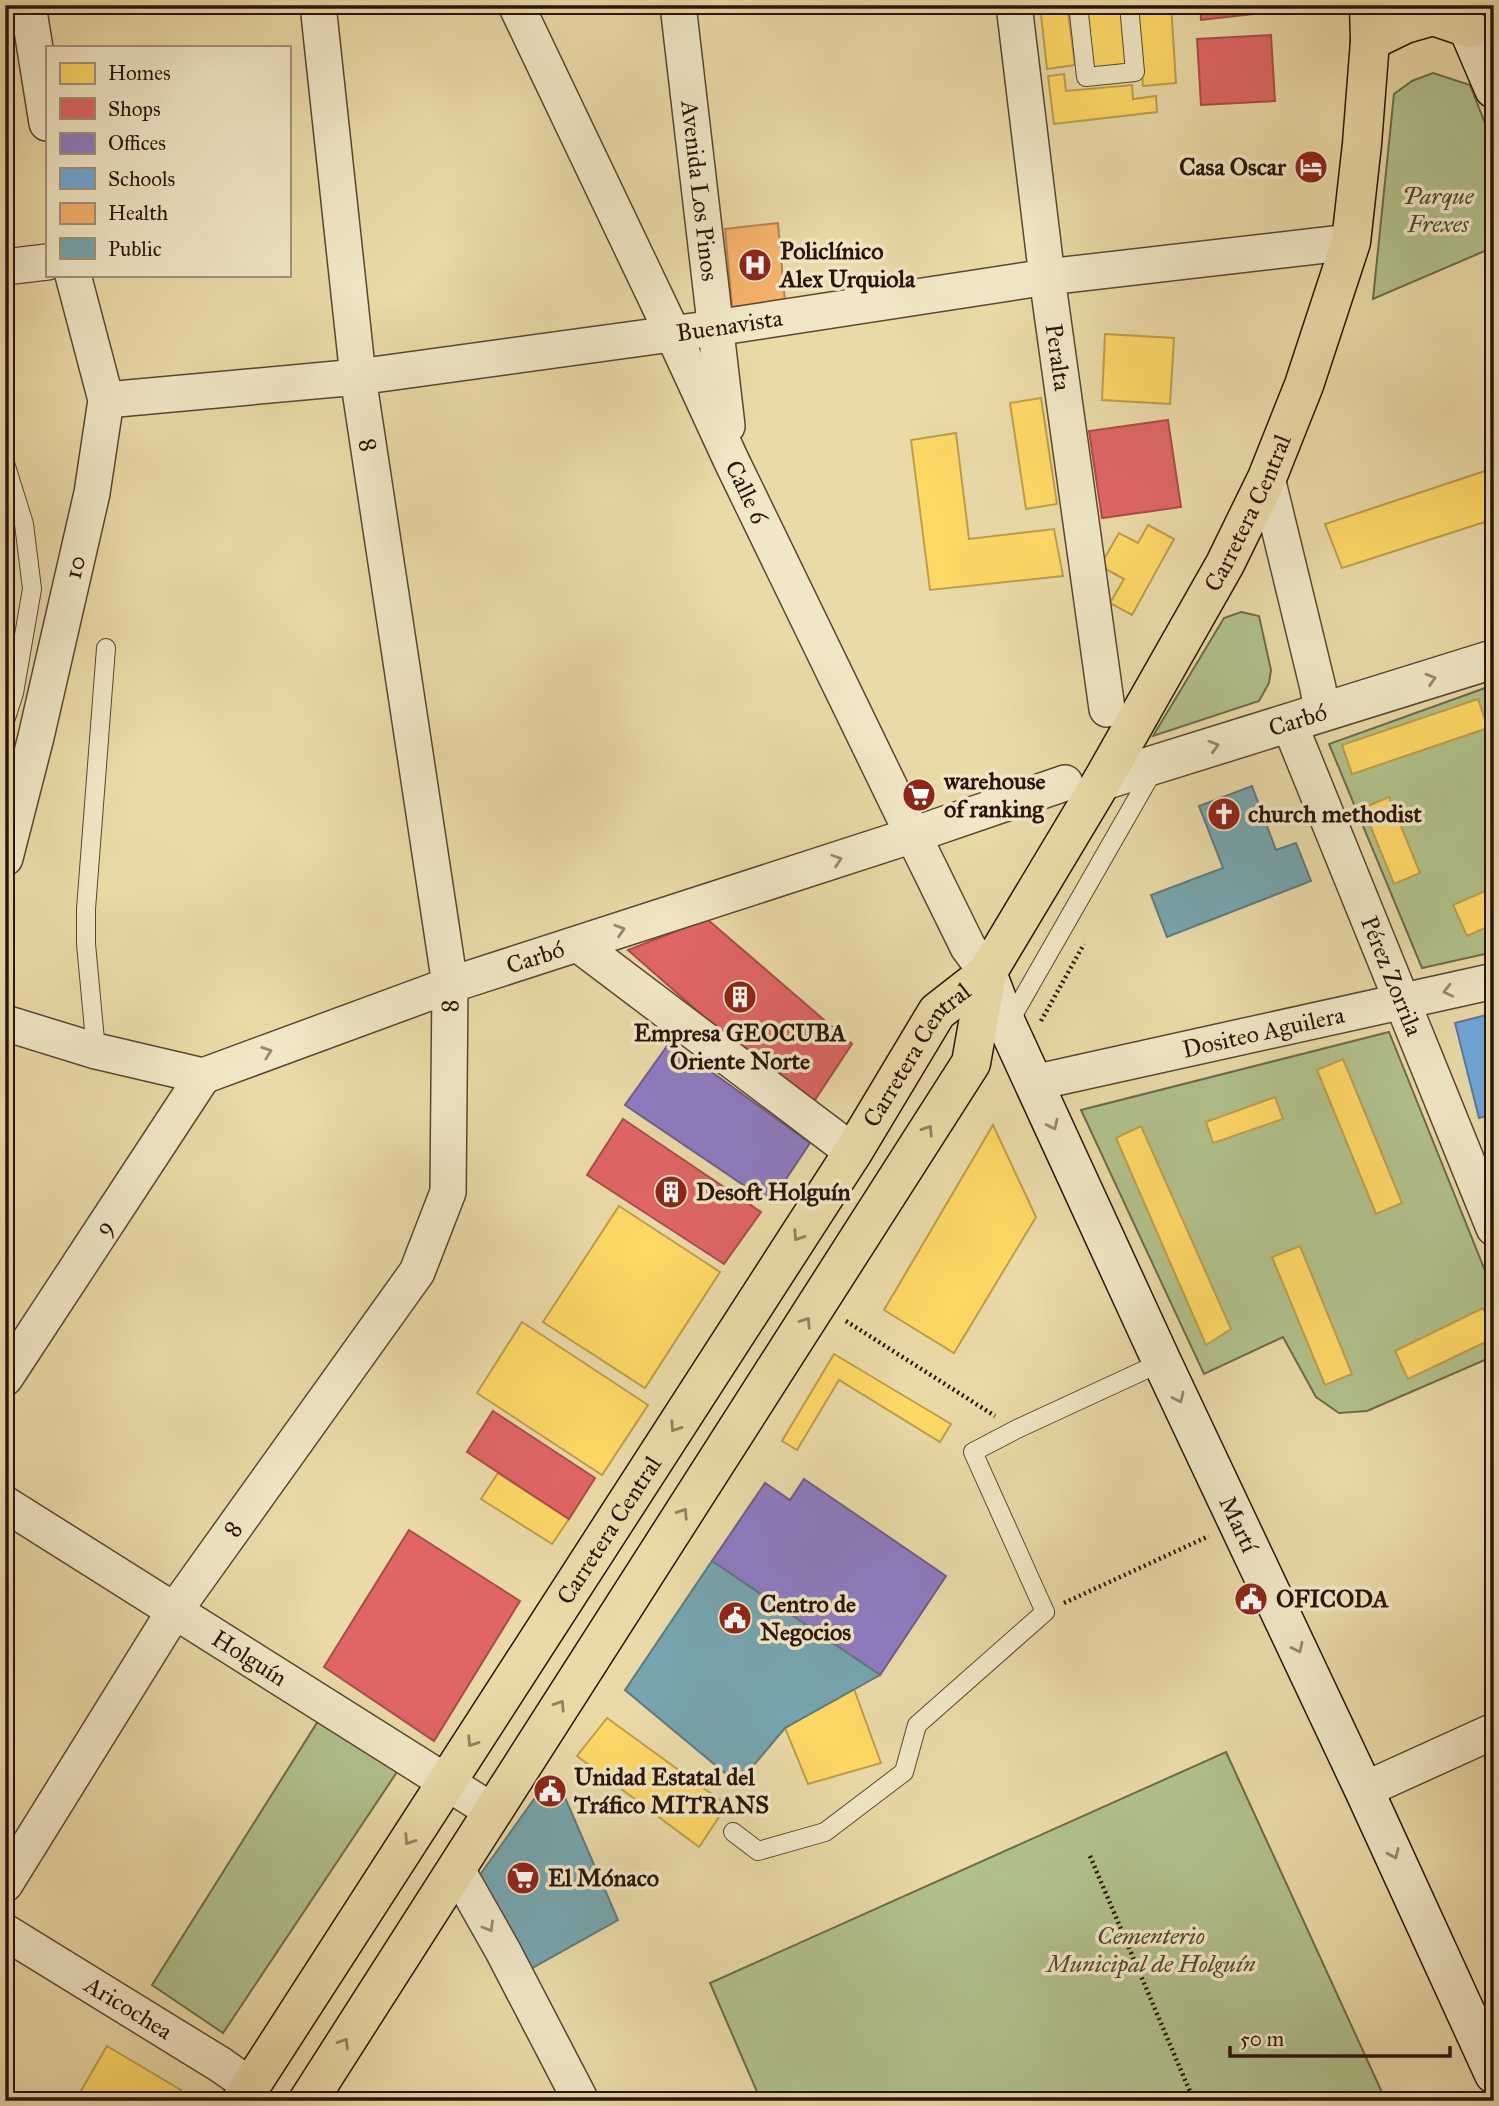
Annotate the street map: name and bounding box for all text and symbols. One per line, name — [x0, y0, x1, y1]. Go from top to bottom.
legend — [46, 46, 290, 276]
text: Homes — [108, 60, 171, 86]
text: Shops — [108, 96, 161, 122]
street label: Avenida Los Pinos — [674, 98, 725, 283]
text: Offices — [108, 130, 166, 156]
hotel icon: Casa Oscar — [1292, 148, 1330, 186]
place label: Casa Oscar — [1179, 152, 1287, 182]
text: Schools — [108, 166, 175, 192]
park label: Parque Frexes — [1402, 181, 1475, 239]
text: Health — [108, 200, 169, 226]
text: Public — [108, 236, 162, 262]
place label: Policlínico Alex Urquiola — [778, 236, 916, 294]
hospital icon: Policlínico Alex Urquiola — [736, 246, 774, 284]
street label: Buenavista — [674, 303, 786, 348]
street label: Peralta — [1039, 322, 1078, 394]
street label: Carretera Central — [1197, 430, 1298, 597]
street label: 8 — [352, 436, 384, 454]
street label: Calle 6 — [719, 456, 775, 529]
street label: 10 — [58, 553, 92, 582]
one-way arrow — [1425, 672, 1437, 687]
street label: Carbó — [1265, 697, 1331, 743]
one-way arrow — [1208, 740, 1220, 755]
place label: warehouse of ranking — [943, 766, 1046, 824]
supermarket icon: warehouse of ranking — [900, 776, 938, 814]
church icon: church methodist — [1205, 795, 1243, 833]
place label: church methodist — [1248, 799, 1422, 829]
one-way arrow — [830, 854, 842, 868]
street label: Pérez Zorrila — [1354, 912, 1430, 1041]
one-way arrow — [614, 924, 626, 938]
street label: Carbó — [502, 934, 568, 981]
street label: Carretera Central — [856, 976, 977, 1133]
building icon: Empresa GEOCUBA Oriente Norte — [721, 978, 759, 1016]
one-way arrow — [1442, 982, 1454, 997]
street label: 8 — [435, 999, 465, 1012]
street label: Dositeo Aguilera — [1180, 999, 1348, 1064]
place label: Empresa GEOCUBA Oriente Norte — [634, 1018, 847, 1076]
one-way arrow — [260, 1047, 272, 1061]
one-way arrow — [1045, 1118, 1059, 1130]
one-way arrow — [920, 1125, 933, 1138]
building icon: Desoft Holguín — [652, 1173, 690, 1211]
place label: Desoft Holguín — [696, 1177, 851, 1207]
street label: 9 — [88, 1214, 120, 1241]
one-way arrow — [794, 1229, 807, 1242]
one-way arrow — [797, 1316, 810, 1329]
one-way arrow — [1171, 1391, 1185, 1403]
one-way arrow — [670, 1420, 683, 1433]
street label: Carretera Central — [550, 1450, 668, 1610]
street label: Martí — [1212, 1491, 1265, 1559]
one-way arrow — [675, 1508, 688, 1521]
street label: 8 — [217, 1515, 249, 1543]
public building icon: OFICODA — [1232, 1580, 1270, 1618]
place label: OFICODA — [1276, 1584, 1390, 1614]
place label: Centro de Negocios — [760, 1589, 856, 1647]
public building icon: Centro de Negocios — [716, 1599, 754, 1637]
street label: Holguín — [206, 1623, 293, 1693]
one-way arrow — [1289, 1641, 1303, 1653]
one-way arrow — [552, 1699, 565, 1712]
one-way arrow — [468, 1734, 480, 1747]
place label: Unidad Estatal del Tráfico MITRANS — [573, 1762, 769, 1820]
public building icon: Unidad Estatal del Tráfico MITRANS — [531, 1772, 569, 1810]
one-way arrow — [405, 1833, 418, 1846]
one-way arrow — [1386, 1847, 1400, 1860]
supermarket icon: El Mónaco — [504, 1859, 542, 1897]
place label: El Mónaco — [548, 1863, 659, 1893]
one-way arrow — [481, 1920, 494, 1933]
park label: Cementerio Municipal de Holguín — [1045, 1921, 1256, 1979]
street label: Aricochea — [78, 1969, 179, 2047]
scale bar — [1230, 2015, 1450, 2059]
text: 50 m — [1240, 2026, 1285, 2052]
one-way arrow — [336, 2038, 349, 2051]

